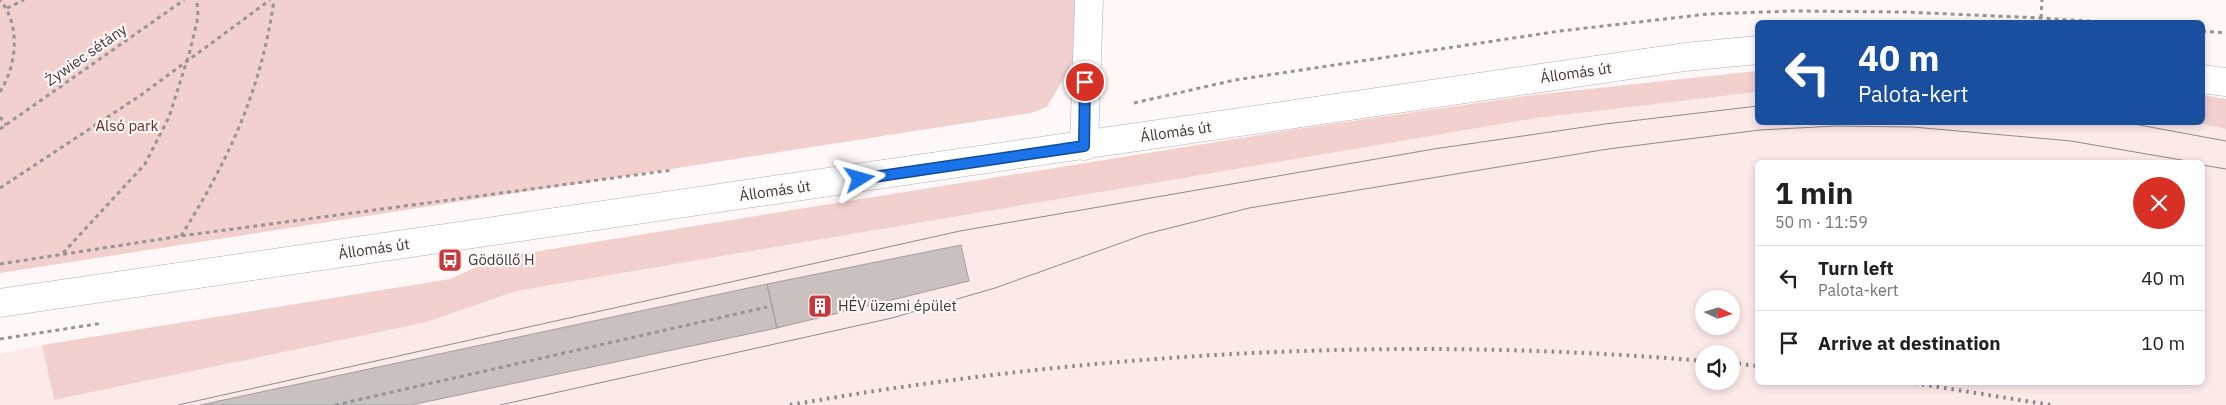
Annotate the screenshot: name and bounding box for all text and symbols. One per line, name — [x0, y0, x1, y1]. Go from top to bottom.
street label: Żywiec sétány — [41, 19, 131, 90]
text: 40 m — [1858, 35, 1940, 81]
icon: left — [1775, 40, 1840, 105]
street label: Állomás út — [1539, 58, 1613, 87]
pin — [1064, 61, 1106, 103]
icon: arrive — [1071, 68, 1099, 96]
text: Palota-kert — [1858, 79, 1969, 108]
park label: Alsó park — [95, 116, 159, 135]
street label: Állomás út — [1139, 117, 1213, 146]
position arrow — [833, 152, 885, 204]
text: 1 min — [1775, 173, 1853, 212]
street label: Állomás út — [738, 176, 812, 205]
button: close — [2133, 177, 2185, 229]
text: 50 m · 11:59 — [1775, 212, 1868, 232]
street label: Állomás út — [337, 234, 411, 263]
bus stop icon: Gödöllő H — [437, 247, 463, 273]
place label: Gödöllő H — [468, 250, 535, 269]
text: Turn left — [1818, 256, 1894, 280]
icon: left — [1775, 264, 1803, 292]
text: 40 m — [2141, 266, 2185, 290]
text: Palota-kert — [1818, 280, 1898, 300]
north arrow — [1695, 290, 1740, 335]
map controls — [1695, 290, 1740, 390]
building icon: HÉV üzemi épület — [807, 293, 833, 319]
place label: HÉV üzemi épület — [838, 296, 957, 315]
icon: arrive — [1775, 329, 1803, 357]
text: Arrive at destination — [1818, 331, 2001, 355]
text: 10 m — [2141, 331, 2185, 355]
button: sound — [1695, 345, 1740, 390]

